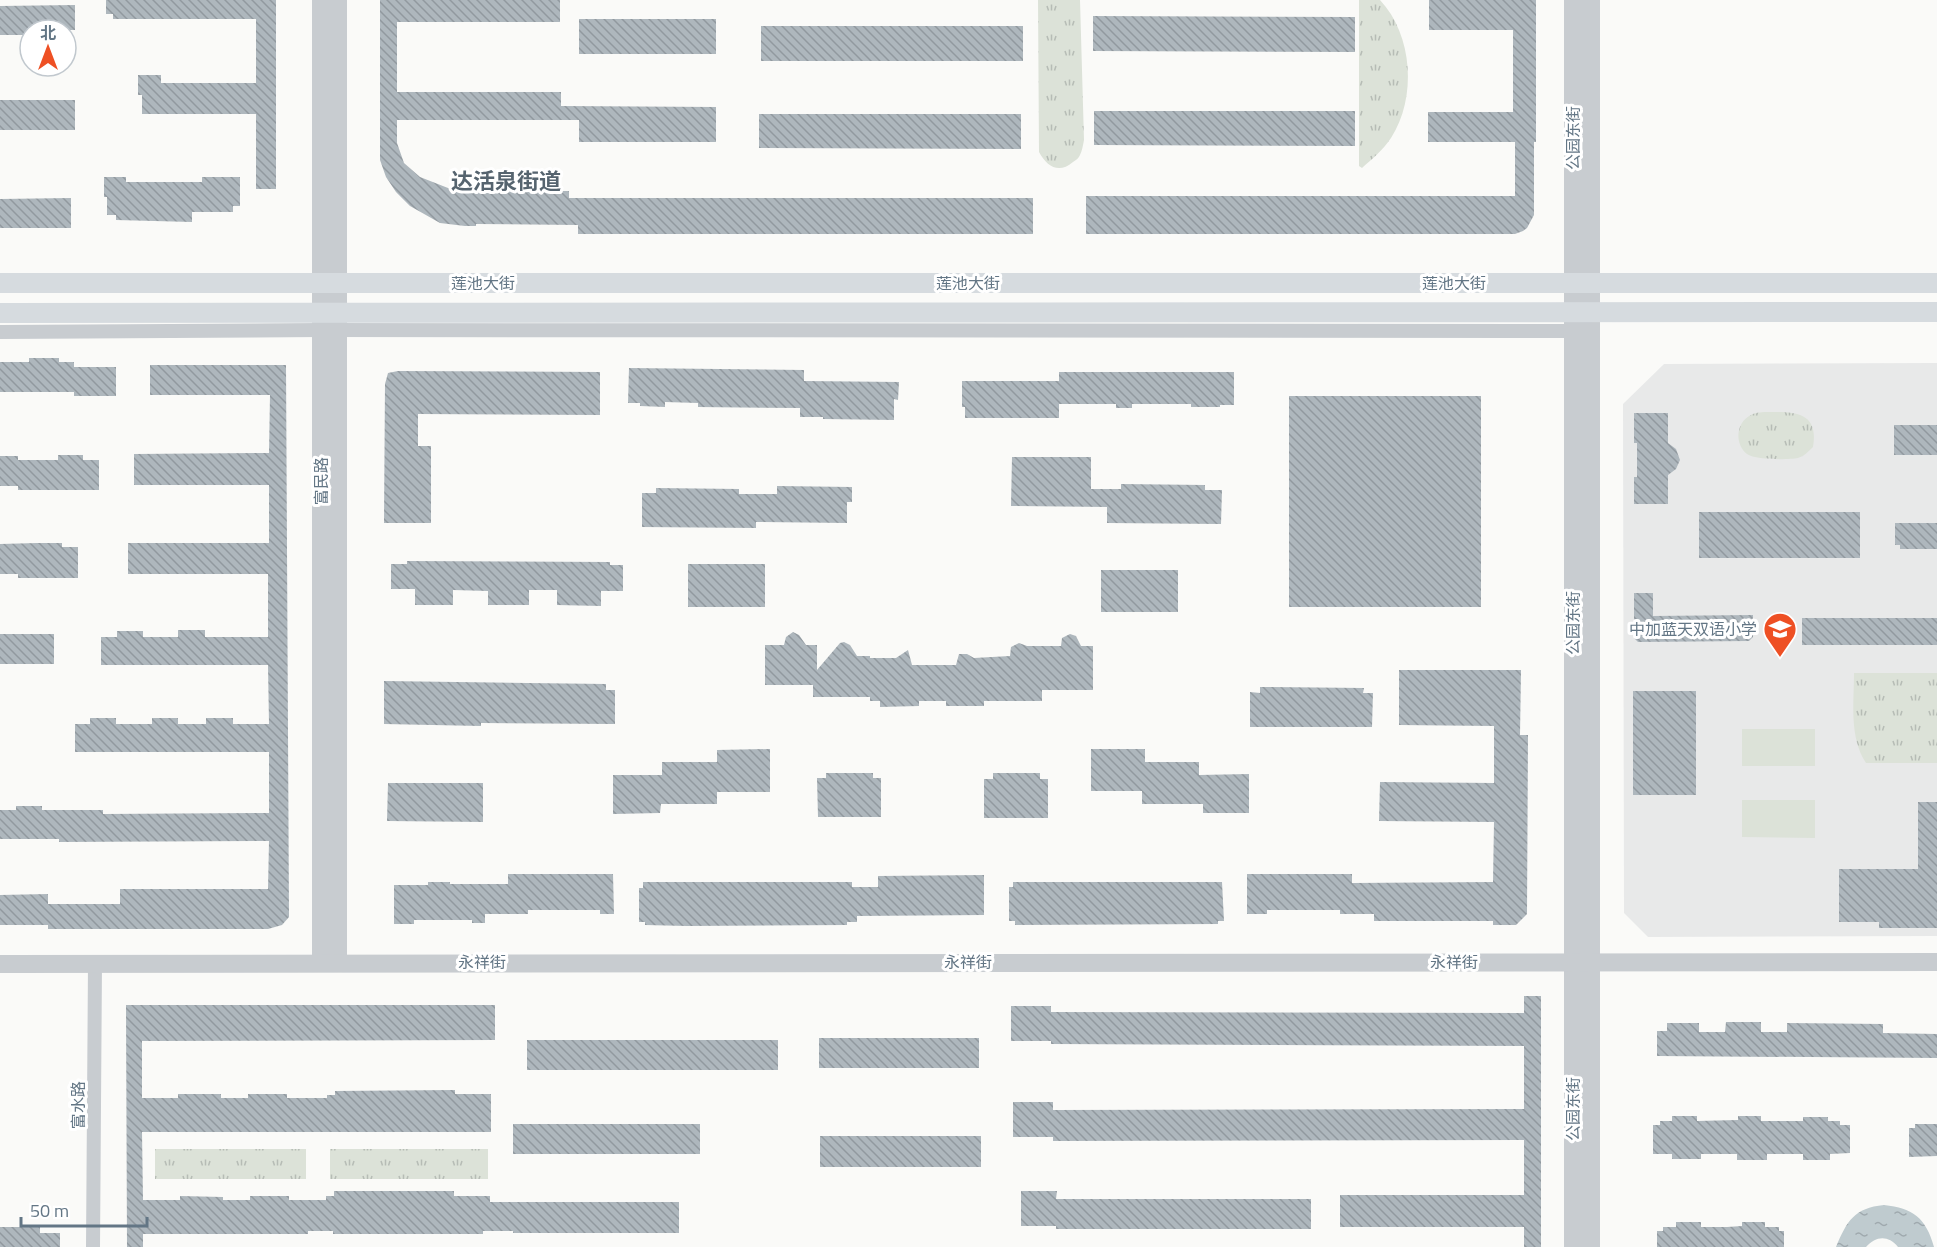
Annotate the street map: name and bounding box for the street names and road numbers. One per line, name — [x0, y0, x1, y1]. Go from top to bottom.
street label: 公园东街 — [1561, 106, 1585, 170]
street label: 莲池大街 — [451, 271, 515, 295]
street label: 莲池大街 — [936, 271, 1000, 295]
street label: 莲池大街 — [1422, 271, 1486, 295]
street label: 富民路 — [309, 457, 333, 505]
street label: 公园东街 — [1561, 591, 1585, 655]
street label: 永祥街 — [458, 950, 506, 974]
street label: 永祥街 — [944, 950, 992, 974]
street label: 永祥街 — [1430, 950, 1478, 974]
street label: 公园东街 — [1561, 1077, 1585, 1141]
street label: 富水路 — [66, 1081, 90, 1129]

